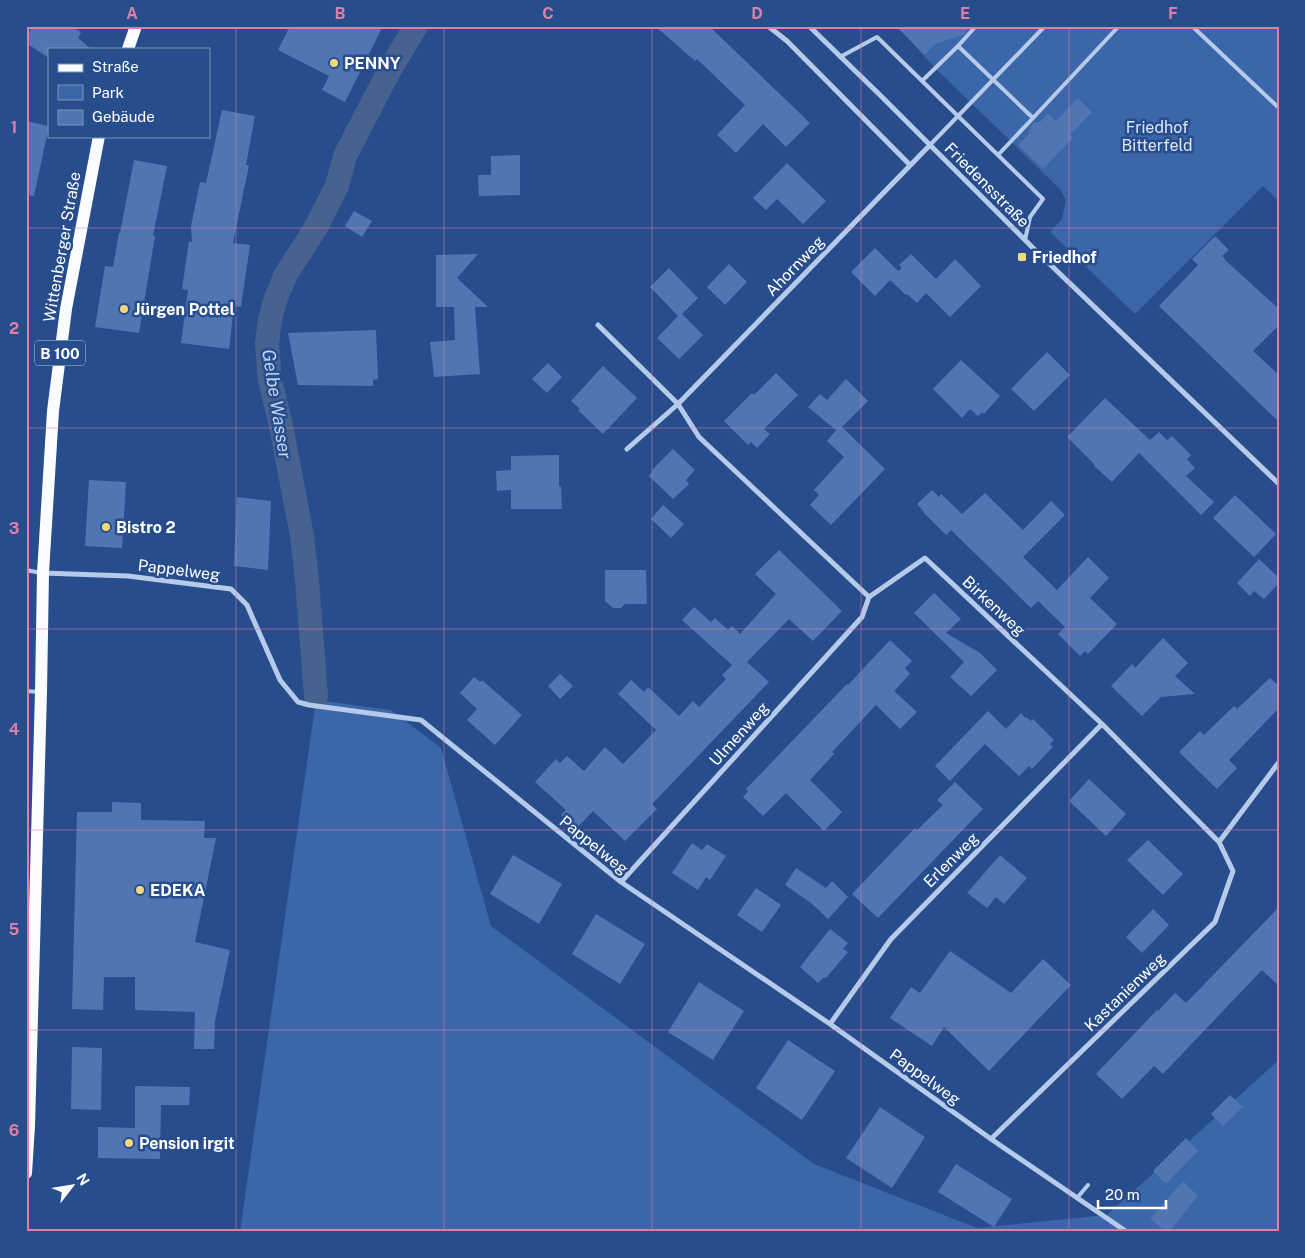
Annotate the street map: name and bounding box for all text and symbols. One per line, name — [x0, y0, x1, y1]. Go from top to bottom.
text: A — [126, 4, 138, 23]
text: B — [335, 4, 346, 23]
text: C — [542, 4, 554, 23]
text: D — [751, 4, 763, 23]
text: E — [960, 4, 970, 23]
text: F — [1168, 4, 1178, 23]
legend — [48, 48, 210, 138]
place label: PENNY — [344, 54, 401, 73]
marker: PENNY — [328, 57, 340, 69]
text: Straße — [92, 58, 139, 75]
text: Park — [92, 84, 124, 101]
text: Gebäude — [92, 108, 155, 125]
text: 1 — [11, 118, 17, 137]
park label: Friedhof Bitterfeld — [1122, 118, 1192, 155]
street label: Friedensstraße — [941, 139, 1033, 231]
street label: Wittenberger Straße — [39, 170, 85, 324]
street label: Ahornweg — [762, 232, 828, 300]
place label: Friedhof — [1032, 248, 1097, 267]
marker: Friedhof — [1016, 251, 1028, 263]
place label: Jürgen Pottel — [134, 300, 235, 319]
marker: Jürgen Pottel — [118, 303, 130, 315]
text: 2 — [9, 319, 19, 338]
road number: B 100 — [35, 340, 85, 366]
water label: Gelbe Wasser — [258, 348, 296, 461]
place label: Bistro 2 — [116, 518, 176, 537]
text: 3 — [9, 519, 19, 538]
marker: Bistro 2 — [100, 521, 112, 533]
street label: Pappelweg — [137, 556, 221, 584]
street label: Birkenweg — [959, 572, 1029, 640]
street label: Ulmenweg — [705, 698, 773, 770]
text: 4 — [9, 720, 20, 739]
street label: Pappelweg — [556, 812, 632, 878]
street label: Erlenweg — [920, 829, 982, 891]
place label: EDEKA — [150, 881, 206, 900]
marker: EDEKA — [134, 884, 146, 896]
text: 5 — [9, 920, 20, 939]
street label: Kastanienweg — [1081, 949, 1169, 1035]
street label: Pappelweg — [886, 1045, 964, 1109]
text: 6 — [9, 1121, 19, 1140]
place label: Pension irgit — [139, 1134, 235, 1153]
marker: Pension irgit — [123, 1137, 135, 1149]
north arrow — [48, 1160, 98, 1210]
text: N — [73, 1170, 93, 1188]
scale bar — [1098, 1178, 1165, 1210]
text: 20 m — [1105, 1186, 1140, 1203]

